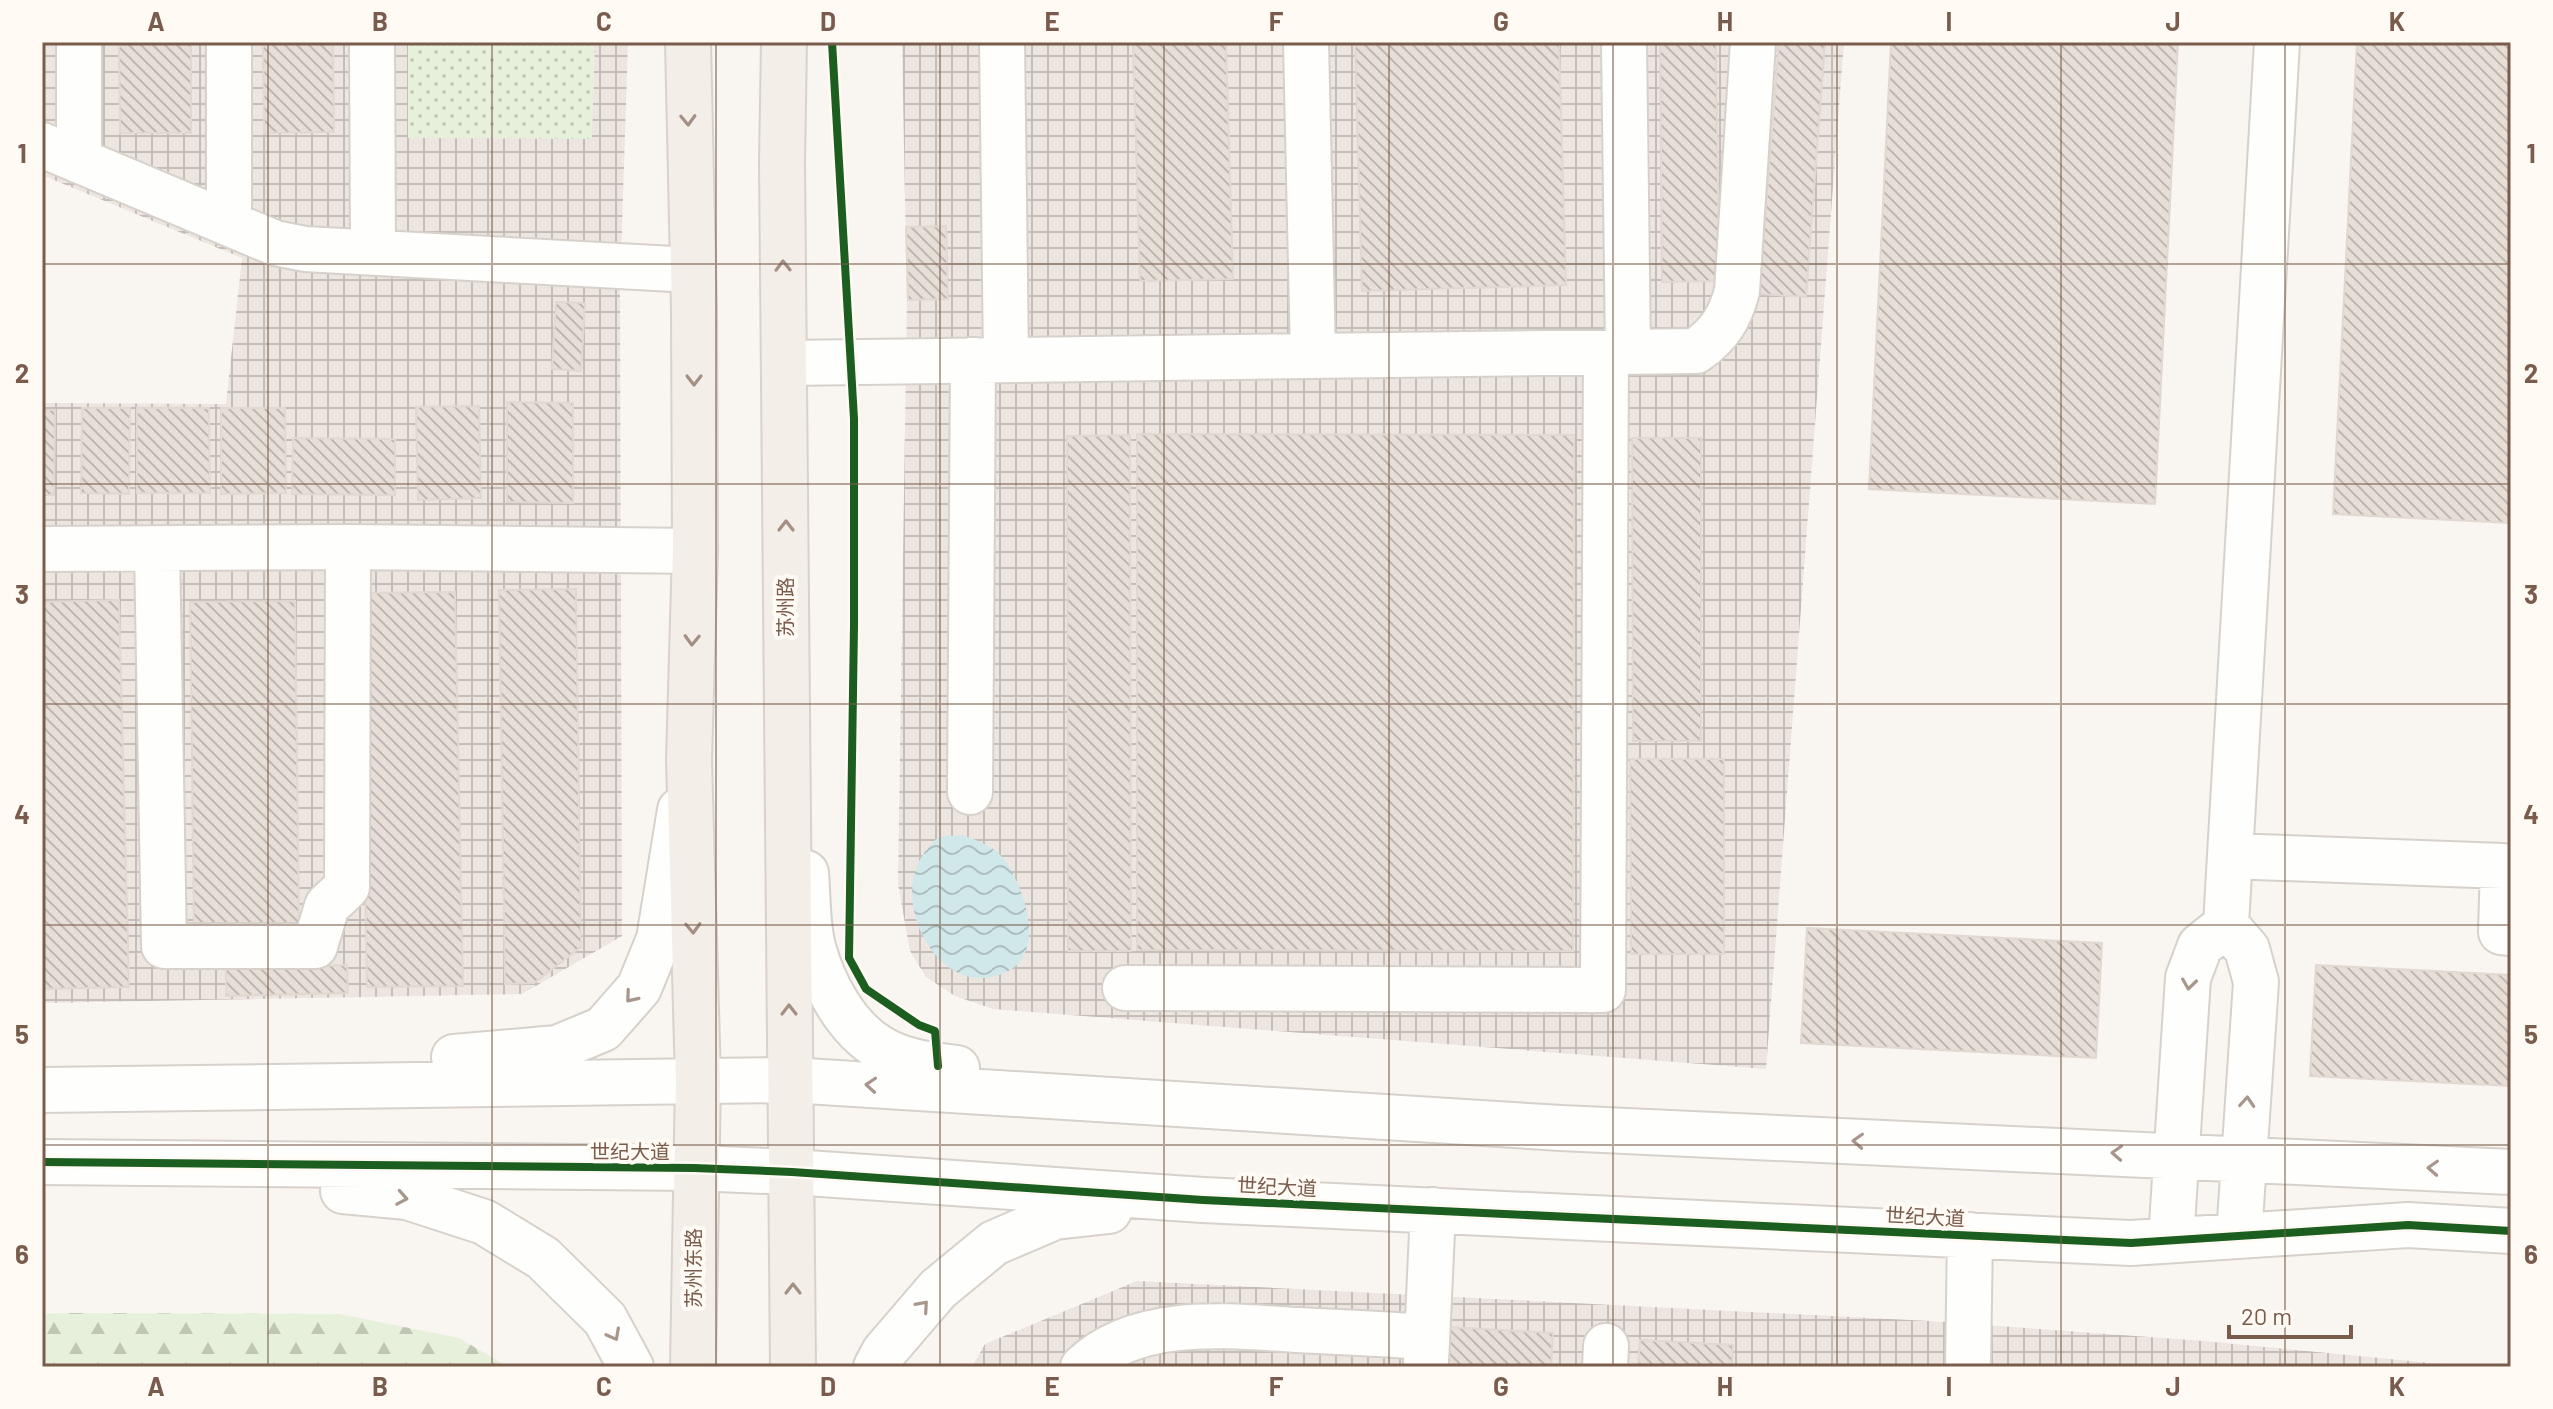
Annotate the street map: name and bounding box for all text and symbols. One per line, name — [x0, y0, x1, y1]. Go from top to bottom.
text: A — [147, 5, 165, 36]
text: B — [372, 5, 388, 36]
text: C — [596, 5, 612, 36]
text: D — [820, 5, 836, 36]
text: E — [1044, 5, 1060, 36]
text: F — [1269, 5, 1284, 36]
text: G — [1493, 5, 1509, 36]
text: H — [1717, 5, 1733, 36]
text: I — [1946, 5, 1952, 36]
text: J — [2165, 5, 2181, 36]
text: K — [2389, 5, 2405, 36]
one-way arrow — [680, 114, 697, 127]
text: 1 — [17, 137, 27, 168]
text: 1 — [2526, 137, 2536, 168]
one-way arrow — [775, 259, 792, 272]
text: 2 — [15, 357, 29, 388]
text: 2 — [2524, 357, 2538, 388]
one-way arrow — [685, 374, 703, 387]
one-way arrow — [777, 519, 795, 532]
street label: 苏州路 — [773, 577, 797, 637]
text: 3 — [15, 578, 29, 609]
text: 3 — [2524, 578, 2538, 609]
one-way arrow — [683, 634, 701, 647]
text: 4 — [14, 798, 30, 829]
text: 4 — [2523, 798, 2539, 829]
one-way arrow — [685, 922, 702, 935]
one-way arrow — [2181, 977, 2198, 991]
one-way arrow — [626, 988, 641, 1002]
one-way arrow — [780, 1003, 798, 1016]
text: 5 — [15, 1018, 29, 1049]
text: 5 — [2524, 1018, 2538, 1049]
one-way arrow — [864, 1076, 877, 1093]
one-way arrow — [2238, 1095, 2255, 1108]
one-way arrow — [1851, 1133, 1864, 1150]
street label: 世纪大道 — [590, 1139, 670, 1163]
one-way arrow — [2110, 1145, 2123, 1162]
one-way arrow — [2426, 1160, 2439, 1177]
street label: 世纪大道 — [1236, 1172, 1318, 1200]
one-way arrow — [395, 1188, 409, 1205]
street label: 世纪大道 — [1884, 1202, 1966, 1230]
street label: 苏州东路 — [681, 1228, 705, 1308]
text: 6 — [15, 1238, 29, 1269]
text: 6 — [2524, 1238, 2538, 1269]
one-way arrow — [784, 1282, 802, 1295]
scale bar — [2229, 1289, 2351, 1339]
one-way arrow — [914, 1300, 928, 1315]
text: 20 m — [2241, 1301, 2292, 1330]
one-way arrow — [604, 1326, 619, 1341]
text: A — [147, 1370, 165, 1401]
text: B — [372, 1370, 388, 1401]
text: C — [596, 1370, 612, 1401]
text: D — [820, 1370, 836, 1401]
text: E — [1044, 1370, 1060, 1401]
text: F — [1269, 1370, 1284, 1401]
text: G — [1493, 1370, 1509, 1401]
text: H — [1717, 1370, 1733, 1401]
text: I — [1946, 1370, 1952, 1401]
text: J — [2165, 1370, 2181, 1401]
text: K — [2389, 1370, 2405, 1401]

